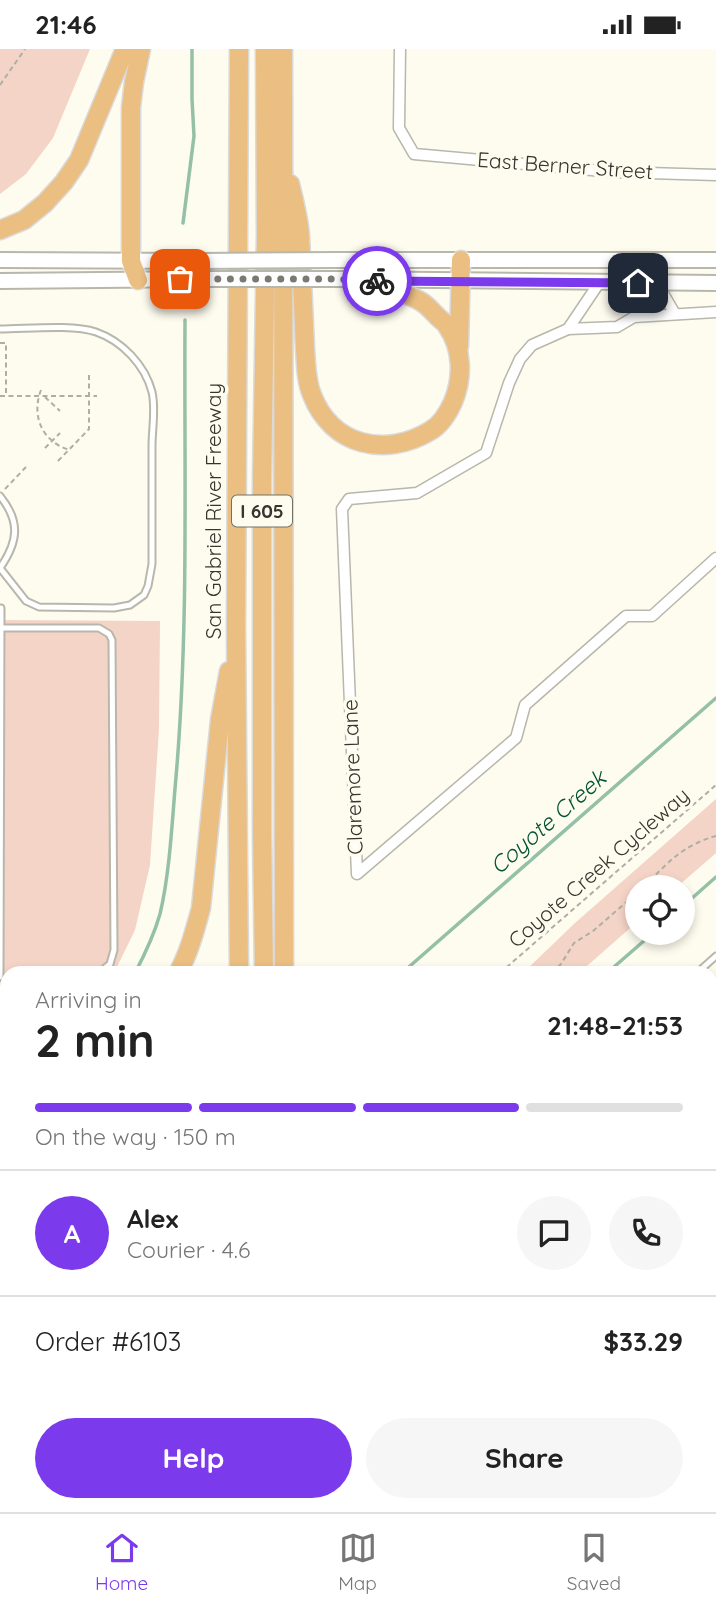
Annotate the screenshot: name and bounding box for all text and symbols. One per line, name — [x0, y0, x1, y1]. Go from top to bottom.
text: 21:46 — [35, 8, 97, 41]
street label: East Berner Street — [476, 146, 654, 184]
courier — [342, 246, 412, 316]
pin — [150, 249, 210, 309]
pin — [608, 253, 668, 313]
icon: bag — [161, 260, 199, 298]
icon: bike — [358, 262, 396, 300]
icon: home — [619, 264, 657, 302]
street label: San Gabriel River Freeway — [200, 383, 226, 639]
road number: I 605 — [232, 495, 292, 526]
street label: Claremore Lane — [336, 699, 368, 855]
water label: Coyote Creek — [484, 762, 613, 880]
street label: Coyote Creek Cycleway — [503, 782, 694, 953]
map controls — [625, 875, 695, 945]
button: locate — [625, 875, 695, 945]
text: Arriving in — [35, 985, 142, 1014]
text: 21:48–21:53 — [547, 1009, 683, 1042]
text: 2 min — [35, 1011, 155, 1069]
text: On the way · 150 m — [35, 1122, 236, 1151]
button: chat — [517, 1196, 591, 1270]
button: phone — [609, 1196, 683, 1270]
text: Alex — [127, 1202, 178, 1235]
text: A — [64, 1217, 80, 1250]
text: Courier · 4.6 — [127, 1235, 250, 1264]
text: Order #6103 — [35, 1325, 181, 1358]
text: $33.29 — [604, 1325, 683, 1358]
button: Help — [35, 1418, 352, 1498]
button: Share — [366, 1418, 683, 1498]
tab: Home — [95, 1529, 148, 1595]
tab: Map — [338, 1529, 377, 1595]
tab: Saved — [567, 1529, 621, 1595]

